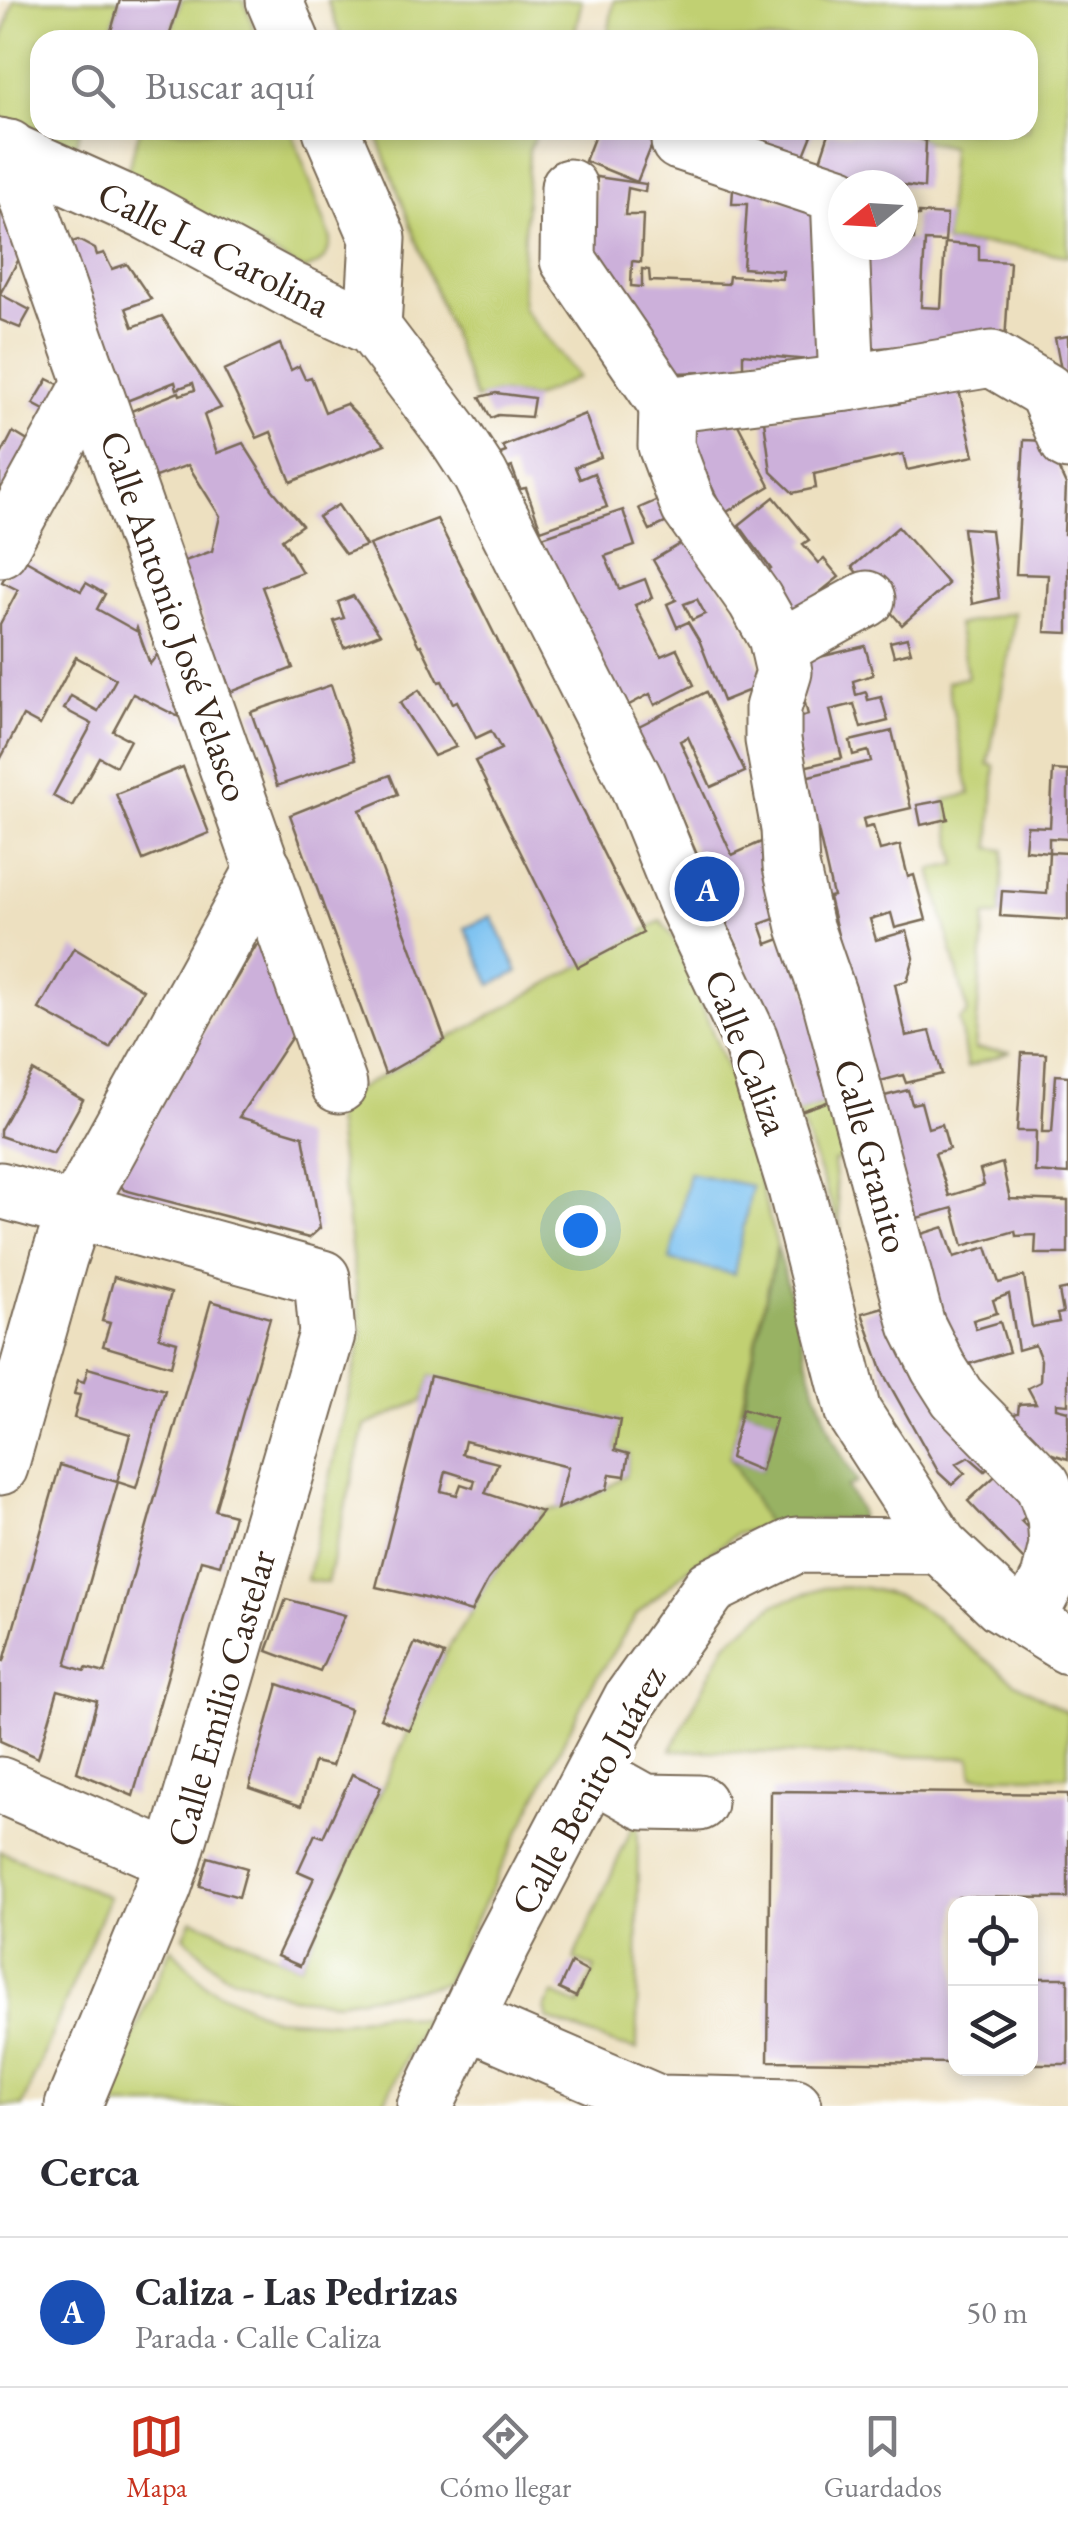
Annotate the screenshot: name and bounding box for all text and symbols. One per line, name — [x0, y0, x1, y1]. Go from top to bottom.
search box — [30, 30, 1038, 140]
icon: search — [65, 58, 120, 113]
text: Buscar aquí — [145, 61, 314, 110]
street label: Calle La Carolina — [90, 169, 339, 329]
north arrow — [828, 170, 918, 260]
street label: Calle Antonio José Velasco — [89, 424, 262, 808]
pin: A — [674, 852, 740, 926]
street label: Calle Caliza — [694, 962, 802, 1142]
street label: Calle Granito — [823, 1054, 922, 1258]
your location — [555, 1205, 606, 1256]
street label: Calle Emilio Castelar — [155, 1544, 286, 1852]
street label: Calle Benito Juárez — [499, 1656, 677, 1923]
map controls — [948, 1896, 1038, 2076]
button: locate — [948, 1896, 1038, 1986]
button: layers — [948, 1986, 1038, 2076]
text: Cerca — [40, 2144, 139, 2199]
text: Caliza - Las Pedrizas — [135, 2267, 458, 2316]
text: A — [61, 2291, 84, 2333]
text: 50 m — [966, 2291, 1028, 2333]
text: Parada · Calle Caliza — [135, 2316, 381, 2358]
tab: Mapa — [126, 2409, 187, 2505]
tab: Cómo llegar — [439, 2409, 571, 2505]
tab: Guardados — [824, 2409, 942, 2505]

